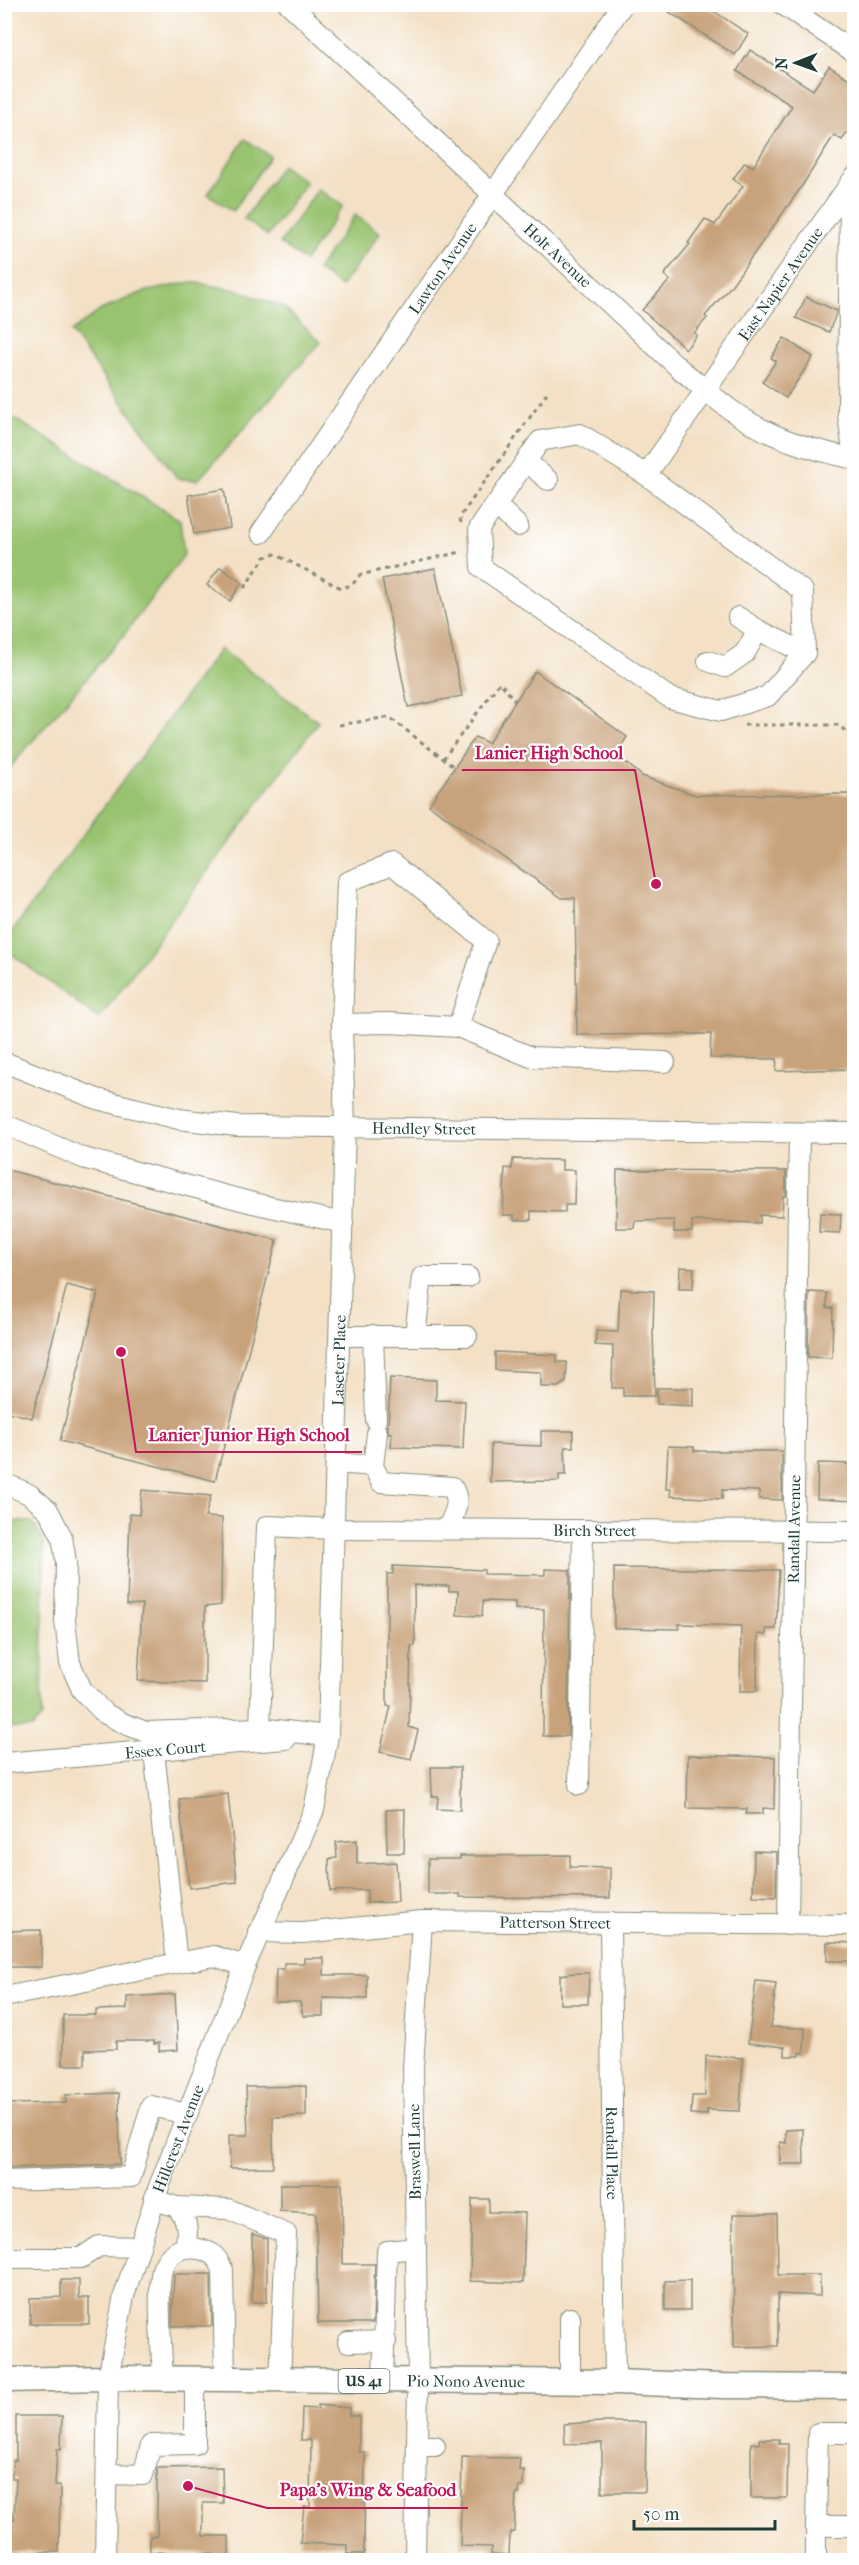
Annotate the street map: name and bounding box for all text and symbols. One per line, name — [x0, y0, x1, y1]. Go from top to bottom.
north arrow — [766, 33, 826, 93]
text: N — [772, 56, 791, 69]
street label: Lawton Avenue — [405, 219, 481, 318]
street label: Holt Avenue — [520, 219, 595, 292]
street label: East Napier Avenue — [734, 223, 827, 344]
callout: Lanier High School — [462, 734, 635, 770]
text: Lanier High School — [475, 743, 624, 764]
street label: Hendley Street — [372, 1119, 477, 1139]
street label: Laseter Place — [328, 1314, 350, 1406]
callout: Lanier Junior High School — [136, 1416, 362, 1452]
text: Lanier Junior High School — [148, 1425, 351, 1446]
street label: Randall Avenue — [784, 1475, 804, 1583]
street label: Birch Street — [553, 1521, 637, 1540]
street label: Essex Court — [124, 1737, 207, 1763]
street label: Patterson Street — [499, 1913, 612, 1933]
street label: Hillcrest Avenue — [148, 2082, 208, 2196]
street label: Braswell Lane — [404, 2104, 425, 2200]
street label: Randall Place — [602, 2106, 622, 2200]
road number: US 41 — [338, 2369, 389, 2393]
street label: Pio Nono Avenue — [407, 2371, 525, 2391]
callout: Papa's Wing & Seafood — [267, 2472, 468, 2508]
text: Papa's Wing & Seafood — [280, 2480, 458, 2501]
scale bar — [634, 2493, 775, 2531]
text: 50 m — [643, 2504, 680, 2525]

